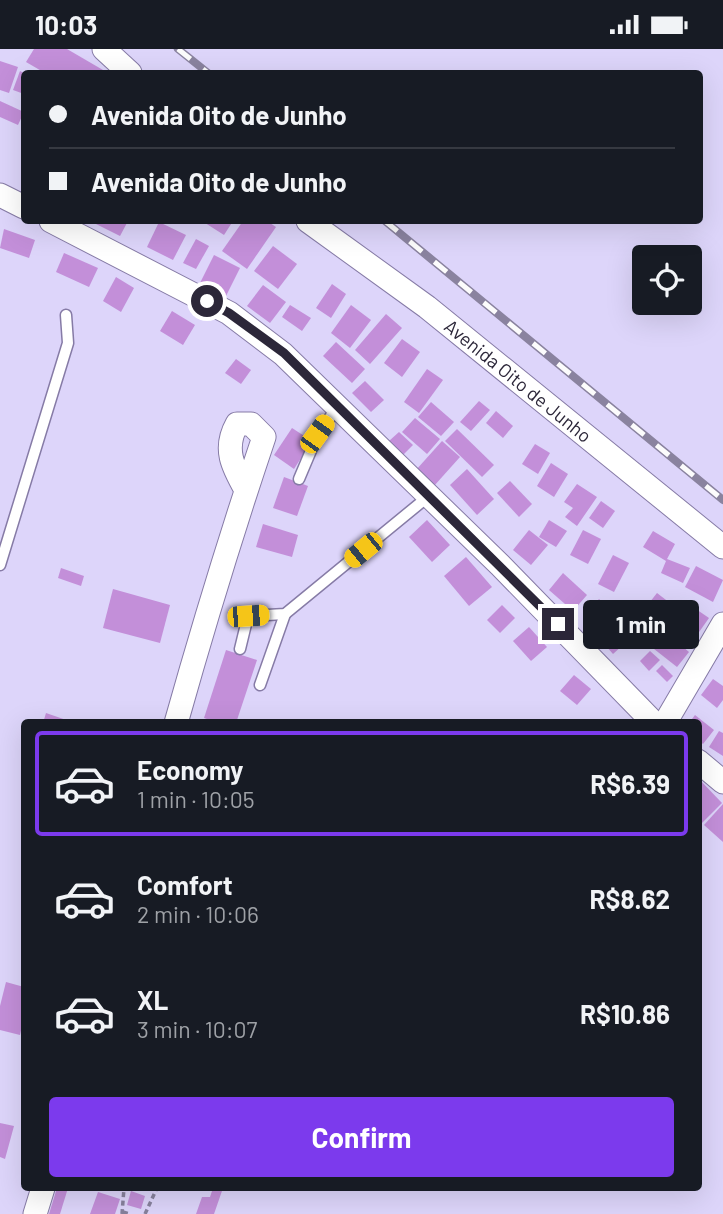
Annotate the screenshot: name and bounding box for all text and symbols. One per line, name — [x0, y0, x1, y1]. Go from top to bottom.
text: 10:03 — [35, 9, 97, 40]
text: Avenida Oito de Junho — [91, 99, 347, 130]
text: Avenida Oito de Junho — [91, 166, 347, 197]
map controls — [632, 245, 702, 315]
button: locate — [632, 245, 702, 315]
route start — [191, 285, 223, 317]
street label: Avenida Oito de Junho — [440, 314, 596, 447]
car — [297, 411, 338, 457]
car — [341, 529, 386, 571]
callout: 1 min — [582, 599, 698, 649]
car — [227, 604, 270, 628]
route end — [542, 608, 574, 640]
text: 1 min — [616, 610, 666, 638]
icon: car — [53, 752, 116, 815]
text: Economy — [137, 754, 243, 785]
text: R$6.39 — [590, 768, 670, 799]
text: 1 min · 10:05 — [137, 785, 255, 813]
icon: car — [53, 867, 116, 930]
text: Comfort — [137, 869, 233, 900]
text: R$8.62 — [590, 883, 670, 914]
text: 2 min · 10:06 — [137, 900, 259, 928]
icon: car — [53, 982, 116, 1045]
text: XL — [137, 984, 168, 1015]
text: R$10.86 — [580, 998, 670, 1029]
text: 3 min · 10:07 — [137, 1015, 257, 1043]
button: Confirm — [49, 1097, 674, 1177]

